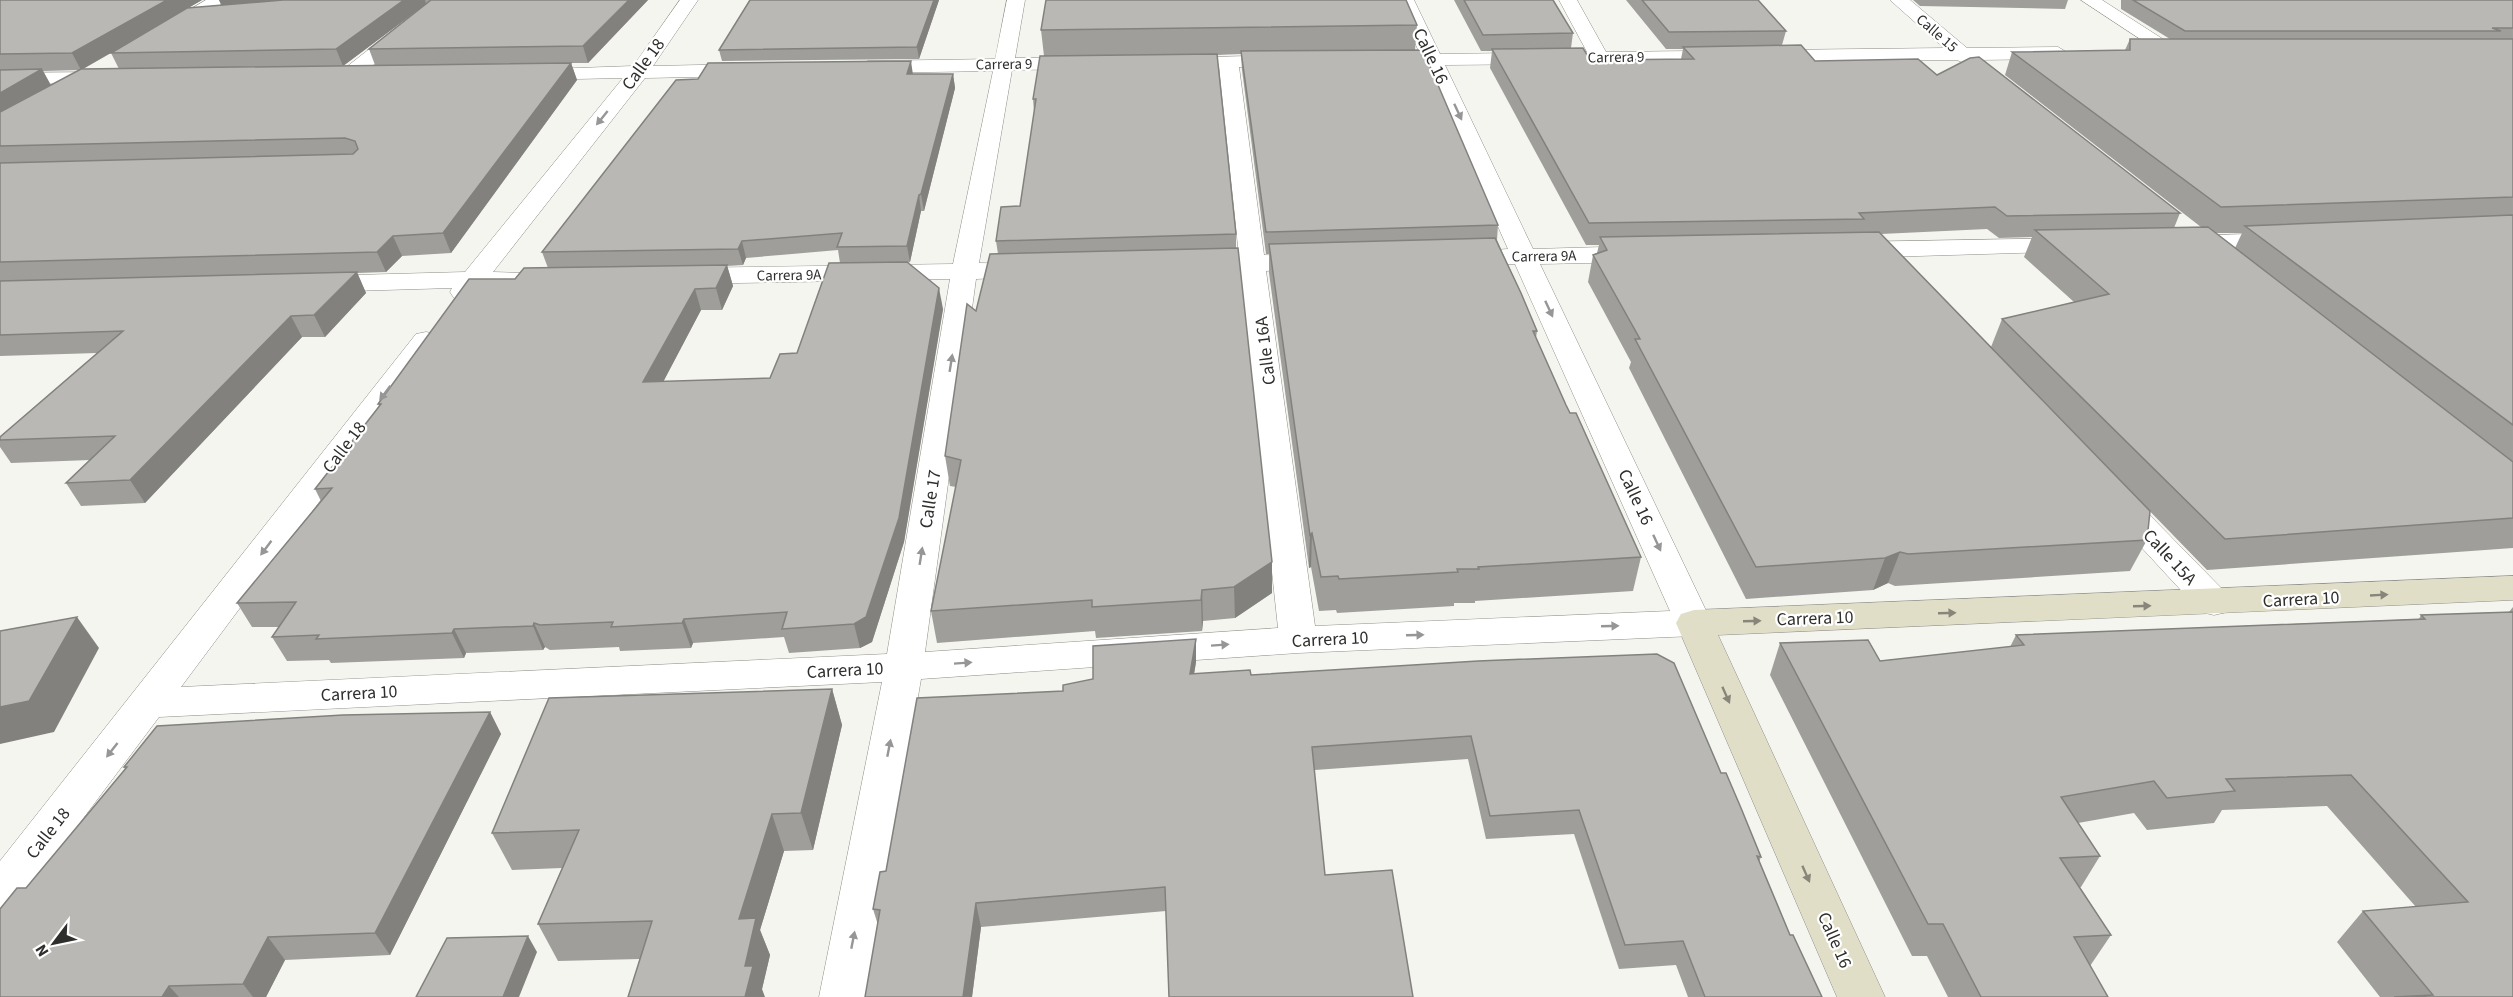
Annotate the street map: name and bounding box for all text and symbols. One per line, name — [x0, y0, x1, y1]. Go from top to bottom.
street label: Calle 15 — [1911, 9, 1962, 57]
street label: Calle 16 — [1407, 24, 1454, 88]
street label: Calle 18 — [616, 33, 671, 95]
street label: Carrera 9 — [1587, 47, 1645, 68]
street label: Carrera 9 — [975, 54, 1033, 75]
one-way arrow — [1453, 103, 1463, 121]
one-way arrow — [595, 110, 608, 126]
street label: Carrera 9A — [1511, 245, 1577, 268]
street label: Carrera 9A — [756, 264, 822, 287]
one-way arrow — [1544, 301, 1553, 318]
street label: Calle 16A — [1249, 315, 1282, 387]
one-way arrow — [946, 353, 955, 372]
one-way arrow — [379, 385, 391, 401]
street label: Calle 18 — [317, 416, 372, 478]
street label: Calle 16 — [1612, 465, 1659, 529]
street label: Calle 17 — [914, 468, 947, 530]
street label: Calle 15A — [2137, 524, 2202, 591]
one-way arrow — [1652, 535, 1662, 553]
one-way arrow — [260, 540, 273, 556]
one-way arrow — [917, 546, 926, 565]
street label: Carrera 10 — [2262, 585, 2340, 614]
one-way arrow — [2369, 590, 2388, 599]
one-way arrow — [2132, 601, 2151, 610]
street label: Carrera 10 — [1776, 605, 1854, 632]
one-way arrow — [1938, 608, 1957, 618]
one-way arrow — [1743, 616, 1762, 625]
one-way arrow — [1600, 622, 1619, 631]
street label: Carrera 10 — [1291, 625, 1369, 654]
one-way arrow — [1405, 630, 1424, 639]
one-way arrow — [1211, 640, 1230, 650]
street label: Carrera 10 — [806, 656, 884, 685]
one-way arrow — [953, 658, 972, 668]
street label: Carrera 10 — [320, 679, 398, 708]
one-way arrow — [1721, 687, 1731, 705]
one-way arrow — [885, 738, 894, 757]
one-way arrow — [106, 742, 118, 757]
street label: Calle 18 — [20, 802, 76, 864]
one-way arrow — [1801, 865, 1810, 882]
street label: Calle 16 — [1811, 908, 1858, 972]
north arrow — [24, 913, 84, 973]
one-way arrow — [849, 930, 858, 949]
text: N — [30, 940, 54, 961]

